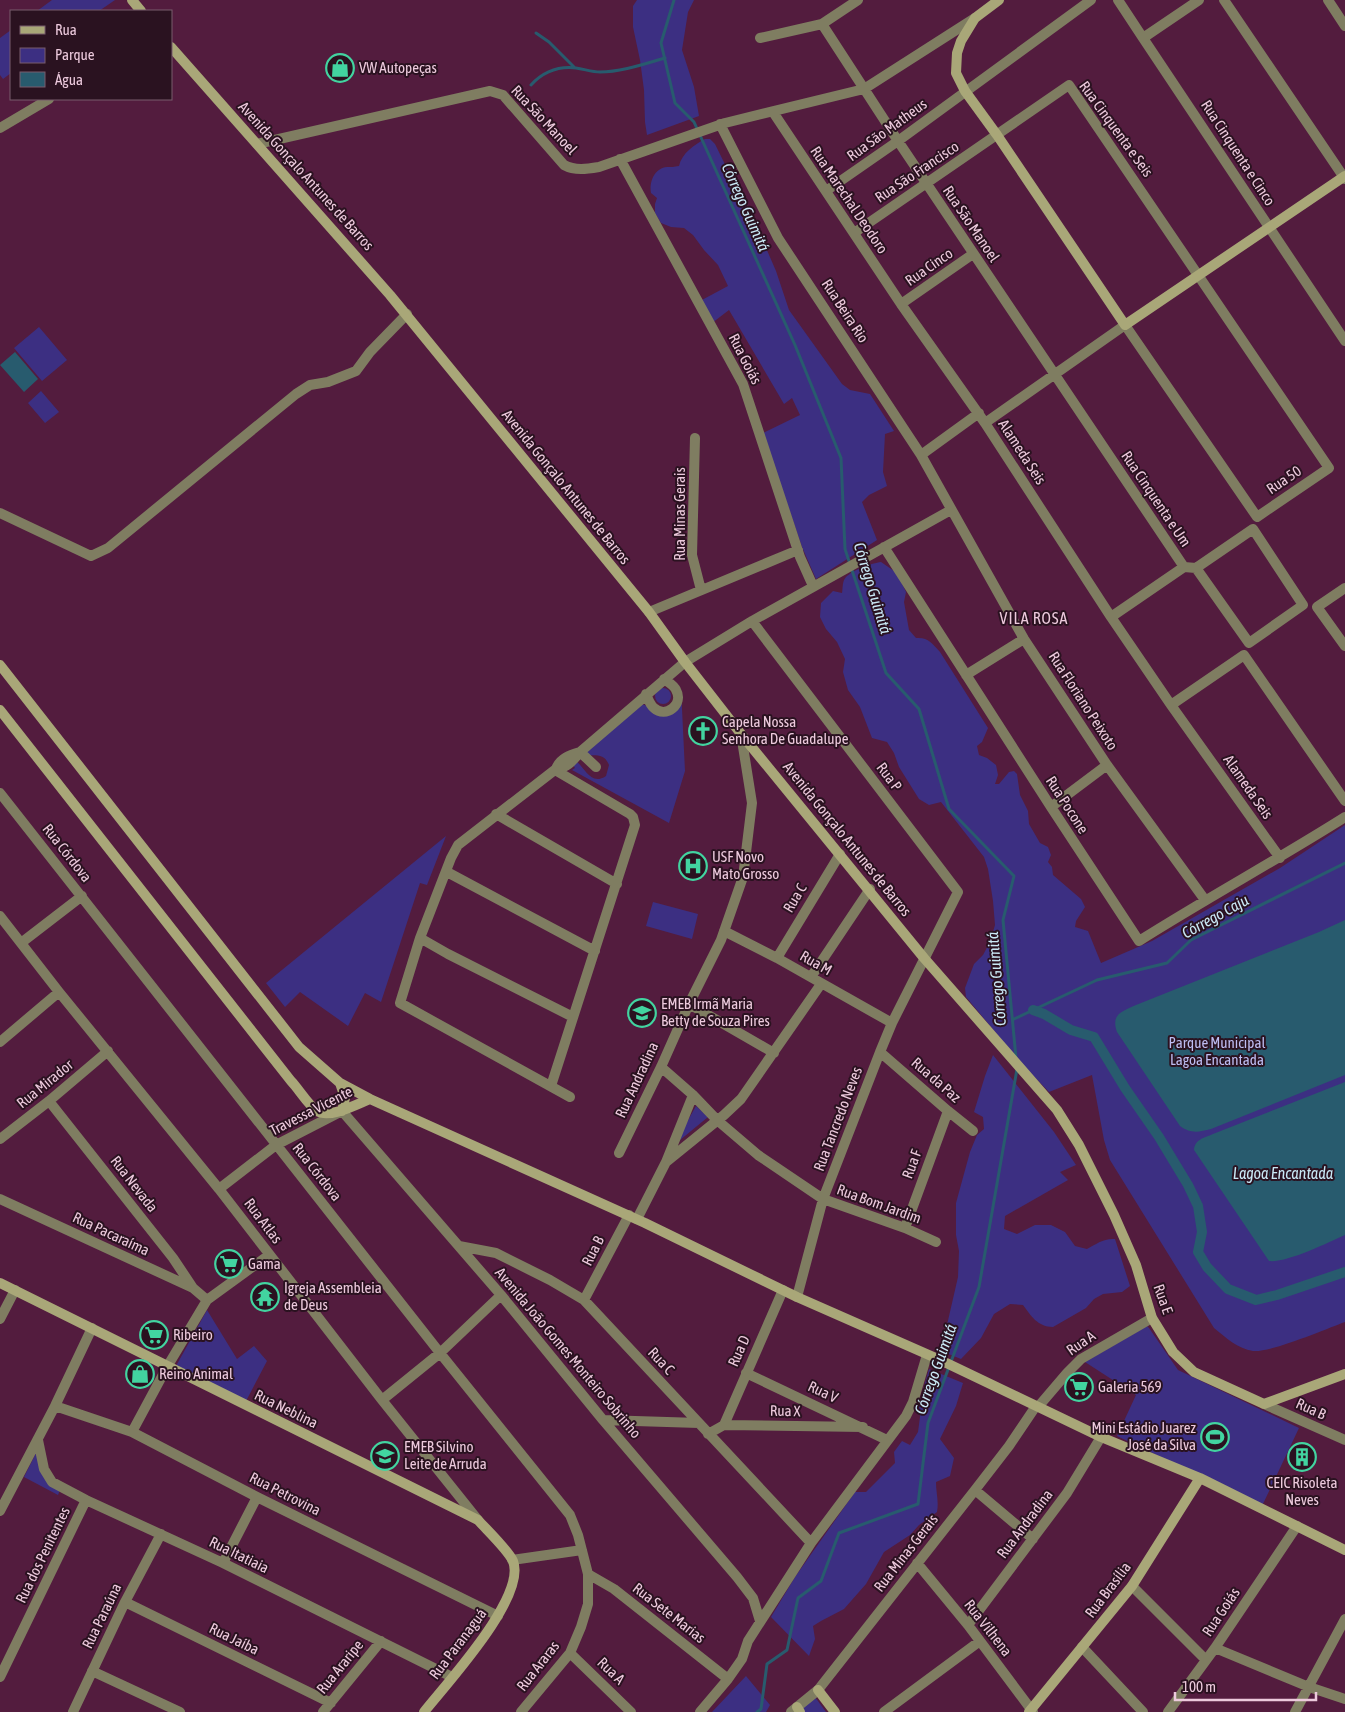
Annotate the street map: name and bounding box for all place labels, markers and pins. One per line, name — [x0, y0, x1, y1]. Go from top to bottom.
shop icon: VW Autopeças — [325, 53, 355, 83]
place label: VW Autopeças — [359, 59, 437, 76]
place label: Capela Nossa Senhora De Guadalupe — [722, 713, 849, 747]
church icon: Capela Nossa Senhora De Guadalupe — [688, 716, 718, 746]
place label: USF Novo Mato Grosso — [712, 848, 779, 882]
hospital icon: USF Novo Mato Grosso — [678, 851, 708, 881]
place label: EMEB Irmã Maria Betty de Souza Pires — [661, 995, 770, 1029]
school or university icon: EMEB Irmã Maria Betty de Souza Pires — [627, 998, 657, 1028]
supermarket icon: Gama — [214, 1249, 244, 1279]
place label: Gama — [248, 1255, 281, 1272]
place label: Igreja Assembleia de Deus — [284, 1279, 382, 1313]
temple icon: Igreja Assembleia de Deus — [250, 1282, 280, 1312]
supermarket icon: Ribeiro — [139, 1320, 169, 1350]
place label: Ribeiro — [173, 1326, 213, 1343]
shop icon: Reino Animal — [125, 1359, 155, 1389]
place label: Reino Animal — [159, 1365, 233, 1382]
supermarket icon: Galeria 569 — [1064, 1372, 1094, 1402]
place label: Galeria 569 — [1098, 1378, 1162, 1395]
place label: Mini Estádio Juarez José da Silva — [1091, 1419, 1197, 1453]
sports icon: Mini Estádio Juarez José da Silva — [1200, 1422, 1230, 1452]
place label: EMEB Silvino Leite de Arruda — [404, 1438, 487, 1472]
school or university icon: EMEB Silvino Leite de Arruda — [370, 1441, 400, 1471]
building icon: CEIC Risoleta Neves — [1287, 1442, 1317, 1472]
place label: CEIC Risoleta Neves — [1267, 1474, 1338, 1508]

